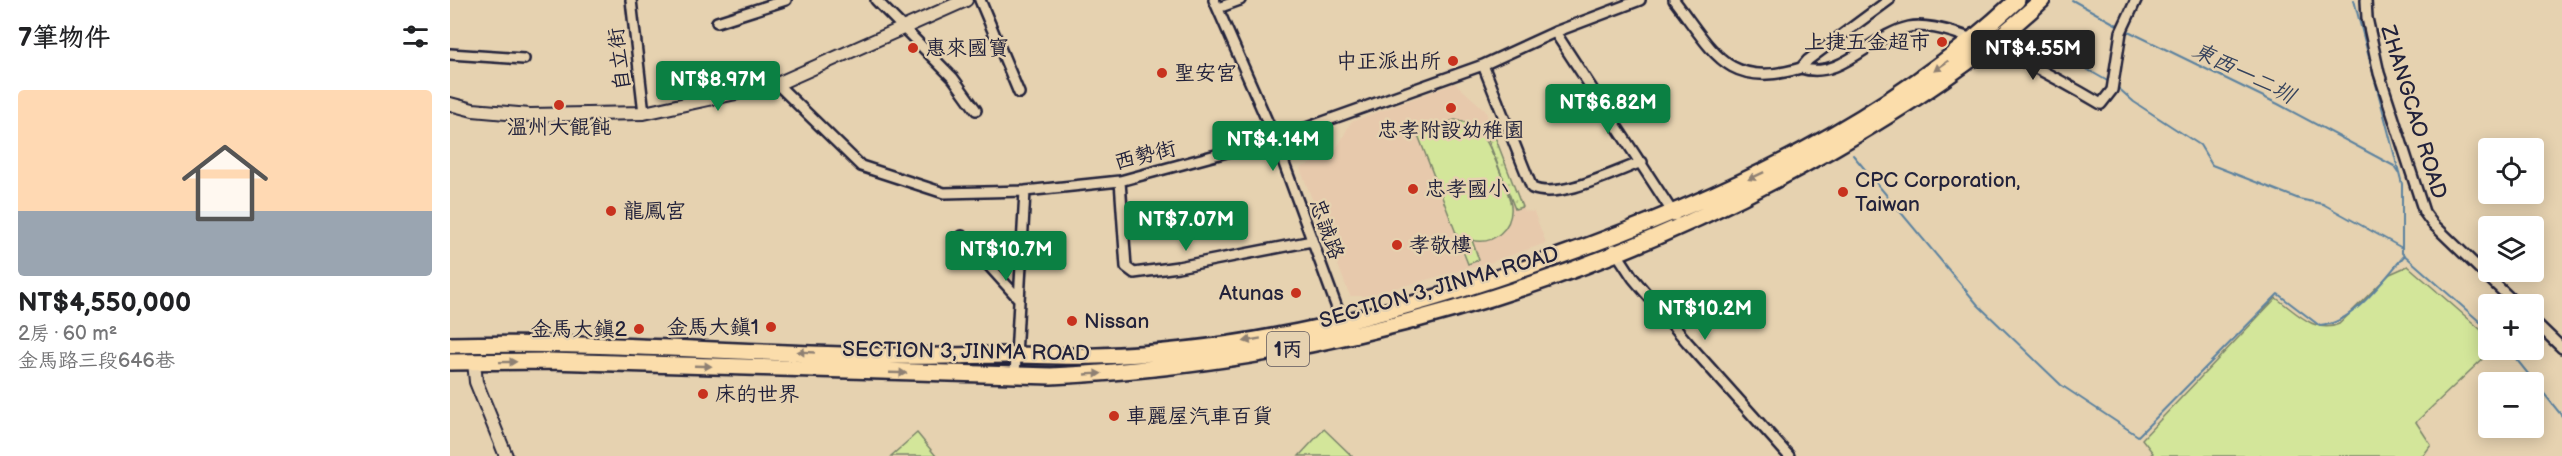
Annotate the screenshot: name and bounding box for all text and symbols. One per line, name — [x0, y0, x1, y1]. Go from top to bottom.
icon: filters — [399, 20, 432, 53]
street label: ZHANGCAO ROAD — [2375, 22, 2452, 202]
text: 7筆物件 — [18, 23, 110, 54]
street label: 自立街 — [603, 26, 636, 92]
place label: 上捷五金超市 — [1804, 30, 1930, 55]
pin: NT$4.55M — [1971, 30, 2095, 81]
marker: 上捷五金超市 — [1935, 35, 1949, 49]
place label: 惠來國寶 — [925, 36, 1009, 61]
text: NT$4.55M — [1985, 37, 2081, 61]
water label: 東西一二圳 — [2188, 37, 2300, 110]
marker: 惠來國寶 — [906, 41, 920, 55]
place label: 中正派出所 — [1336, 49, 1441, 74]
marker: 中正派出所 — [1446, 54, 1460, 68]
one-way arrow — [1933, 59, 1948, 71]
pin: NT$8.97M — [656, 61, 780, 112]
place label: 聖安宮 — [1174, 61, 1237, 86]
marker: 聖安宮 — [1155, 66, 1169, 80]
text: NT$8.97M — [670, 68, 766, 92]
pin: NT$6.82M — [1546, 84, 1670, 135]
text: NT$6.82M — [1559, 91, 1657, 115]
marker: 溫州大餛飩 — [552, 98, 566, 112]
marker: 忠孝附設幼稚園 — [1444, 101, 1458, 115]
place label: 溫州大餛飩 — [507, 115, 612, 140]
place label: 忠孝附設幼稚園 — [1378, 118, 1525, 143]
pin: NT$4.14M — [1211, 121, 1335, 172]
text: NT$4.14M — [1226, 128, 1320, 152]
icon: home — [171, 129, 279, 237]
street label: 西勢街 — [1112, 136, 1179, 175]
map controls — [2478, 138, 2544, 438]
button: locate — [2478, 138, 2544, 204]
place label: CPC Corporation, Taiwan — [1855, 168, 2020, 217]
one-way arrow — [1746, 171, 1764, 181]
place label: 忠孝國小 — [1425, 177, 1509, 202]
marker: 忠孝國小 — [1406, 182, 1420, 196]
marker: CPC Corporation, Taiwan — [1836, 185, 1850, 199]
street label: 忠誠路 — [1304, 195, 1349, 263]
place label: 龍鳳宮 — [623, 199, 686, 224]
pin: NT$7.07M — [1124, 201, 1248, 252]
marker: 龍鳳宮 — [604, 204, 618, 218]
text: NT$7.07M — [1138, 208, 1234, 232]
button: layers — [2478, 216, 2544, 282]
pin: NT$10.7M — [944, 231, 1068, 282]
place label: 孝敬樓 — [1409, 233, 1472, 258]
text: NT$10.7M — [959, 238, 1053, 262]
marker: 孝敬樓 — [1390, 238, 1404, 252]
street label: SECTION 3, JINMA ROAD — [1317, 241, 1562, 334]
place label: Atunas — [1219, 281, 1284, 306]
marker: Atunas — [1289, 286, 1303, 300]
text: NT$4,550,000 — [18, 288, 191, 319]
pin: NT$10.2M — [1643, 290, 1767, 341]
button: + — [2478, 294, 2544, 360]
text: NT$10.2M — [1658, 297, 1752, 321]
place label: Nissan — [1084, 309, 1149, 334]
marker: Nissan — [1065, 314, 1079, 328]
place label: 金馬大鎮1 — [667, 315, 759, 340]
place label: 金馬大鎮2 — [531, 317, 628, 342]
marker: 金馬大鎮1 — [764, 320, 778, 334]
text: 2房 · 60 m² — [18, 322, 117, 346]
marker: 金馬大鎮2 — [632, 322, 646, 336]
road number: 1丙 — [1267, 332, 1309, 366]
one-way arrow — [1243, 336, 1262, 345]
street label: SECTION 3, JINMA ROAD — [842, 337, 1090, 366]
one-way arrow — [797, 348, 816, 357]
text: 金馬路三段646巷 — [18, 349, 175, 373]
one-way arrow — [499, 357, 518, 367]
one-way arrow — [694, 362, 713, 371]
one-way arrow — [889, 369, 908, 378]
one-way arrow — [1084, 370, 1103, 379]
button: − — [2478, 372, 2544, 438]
place label: 床的世界 — [715, 382, 799, 407]
marker: 床的世界 — [696, 387, 710, 401]
place label: 車麗屋汽車百貨 — [1126, 404, 1273, 429]
marker: 車麗屋汽車百貨 — [1107, 409, 1121, 423]

